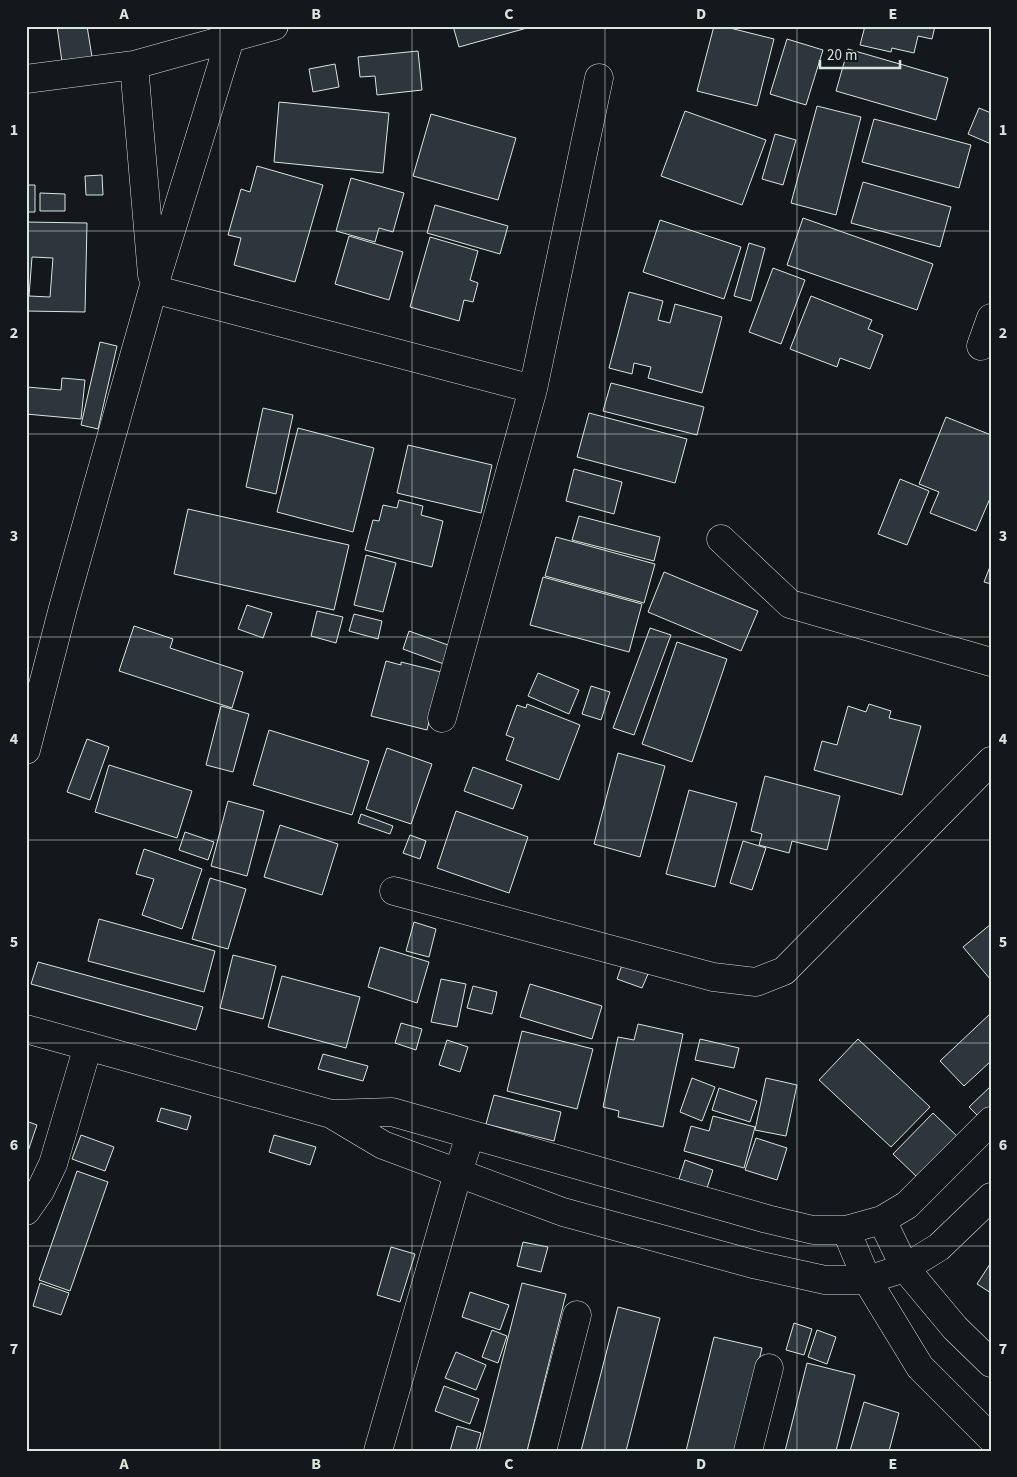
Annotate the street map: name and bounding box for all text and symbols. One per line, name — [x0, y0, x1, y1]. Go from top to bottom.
text: A — [118, 3, 129, 25]
text: B — [311, 3, 321, 25]
text: C — [504, 3, 514, 25]
text: D — [696, 3, 706, 25]
text: E — [889, 3, 897, 25]
scale bar — [820, 38, 900, 70]
text: 20 m — [827, 45, 857, 66]
text: 1 — [10, 119, 18, 141]
text: 1 — [999, 119, 1007, 141]
text: 2 — [10, 322, 18, 344]
text: 2 — [999, 322, 1007, 344]
text: 3 — [10, 525, 18, 547]
text: 3 — [999, 525, 1007, 547]
text: 4 — [10, 728, 19, 750]
text: 4 — [999, 728, 1008, 750]
text: 5 — [10, 931, 18, 953]
text: 5 — [999, 931, 1007, 953]
text: 6 — [10, 1134, 18, 1156]
text: 6 — [999, 1134, 1007, 1156]
text: 7 — [10, 1338, 18, 1360]
text: 7 — [999, 1338, 1007, 1360]
text: A — [118, 1453, 129, 1475]
text: B — [311, 1453, 321, 1475]
text: C — [504, 1453, 514, 1475]
text: D — [696, 1453, 706, 1475]
text: E — [889, 1453, 897, 1475]

